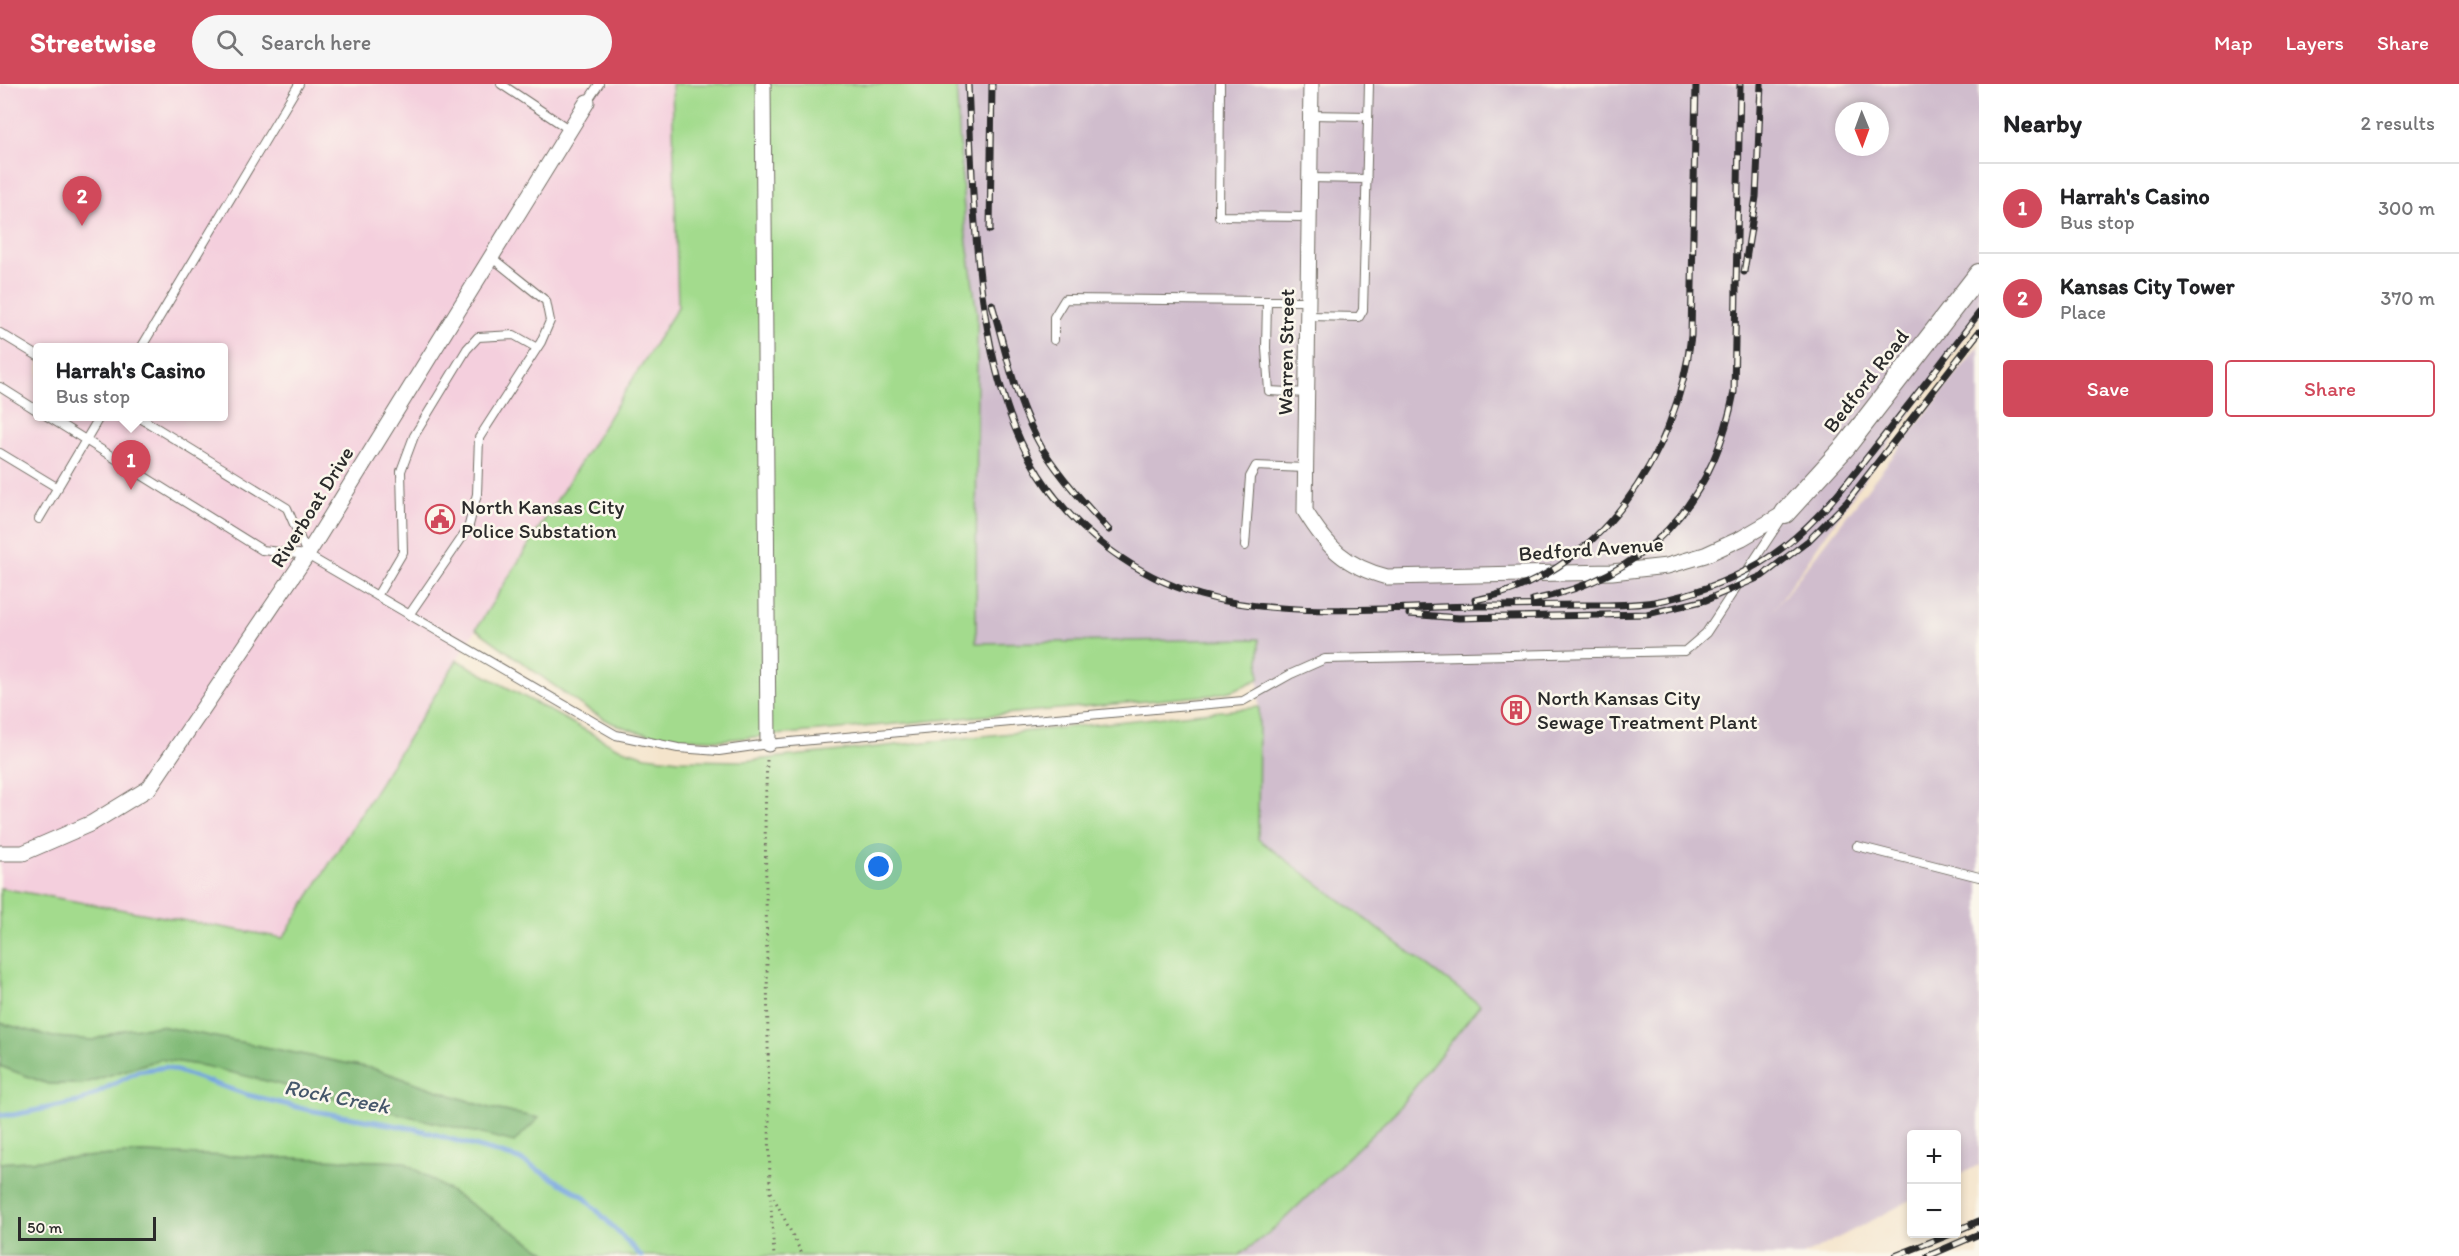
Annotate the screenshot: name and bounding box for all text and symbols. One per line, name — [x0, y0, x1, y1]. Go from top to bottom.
search box — [192, 15, 612, 69]
text: Streetwise — [30, 25, 156, 59]
icon: search — [213, 26, 246, 59]
text: Search here — [261, 29, 371, 56]
text: Map — [2214, 30, 2253, 55]
text: Layers — [2286, 30, 2344, 55]
text: Share — [2377, 30, 2429, 55]
north arrow — [1835, 102, 1889, 156]
text: Nearby — [2003, 107, 2082, 139]
text: 2 results — [2361, 111, 2435, 135]
pin: 2 — [62, 176, 101, 226]
text: Harrah's Casino — [2060, 183, 2210, 210]
text: 1 — [2018, 196, 2027, 220]
text: 300 m — [2378, 196, 2435, 220]
text: Bus stop — [2060, 210, 2135, 234]
text: Kansas City Tower — [2060, 273, 2234, 300]
text: 2 — [2017, 286, 2028, 310]
text: 370 m — [2381, 286, 2435, 310]
street label: Warren Street — [1272, 288, 1299, 416]
text: Place — [2060, 300, 2106, 324]
street label: Bedford Road — [1818, 324, 1914, 437]
popup — [33, 343, 228, 421]
text: Harrah's Casino — [56, 357, 205, 384]
button: Save — [2003, 360, 2213, 417]
button: Share — [2225, 360, 2435, 417]
text: Bus stop — [56, 384, 130, 408]
pin: 1 — [112, 440, 150, 490]
street label: Riverboat Drive — [264, 442, 359, 572]
place label: North Kansas City Police Substation — [461, 494, 625, 543]
public building icon: North Kansas City Police Substation — [424, 503, 456, 535]
street label: Bedford Avenue — [1518, 531, 1664, 566]
place label: North Kansas City Sewage Treatment Plant — [1537, 685, 1758, 734]
building icon: North Kansas City Sewage Treatment Plant — [1500, 694, 1532, 726]
your location — [864, 852, 893, 881]
water label: Rock Creek — [282, 1073, 393, 1120]
map controls — [1907, 1130, 1961, 1238]
button: + — [1907, 1130, 1961, 1184]
button: − — [1907, 1184, 1961, 1238]
scale bar — [18, 1214, 156, 1242]
text: 50 m — [27, 1218, 62, 1237]

